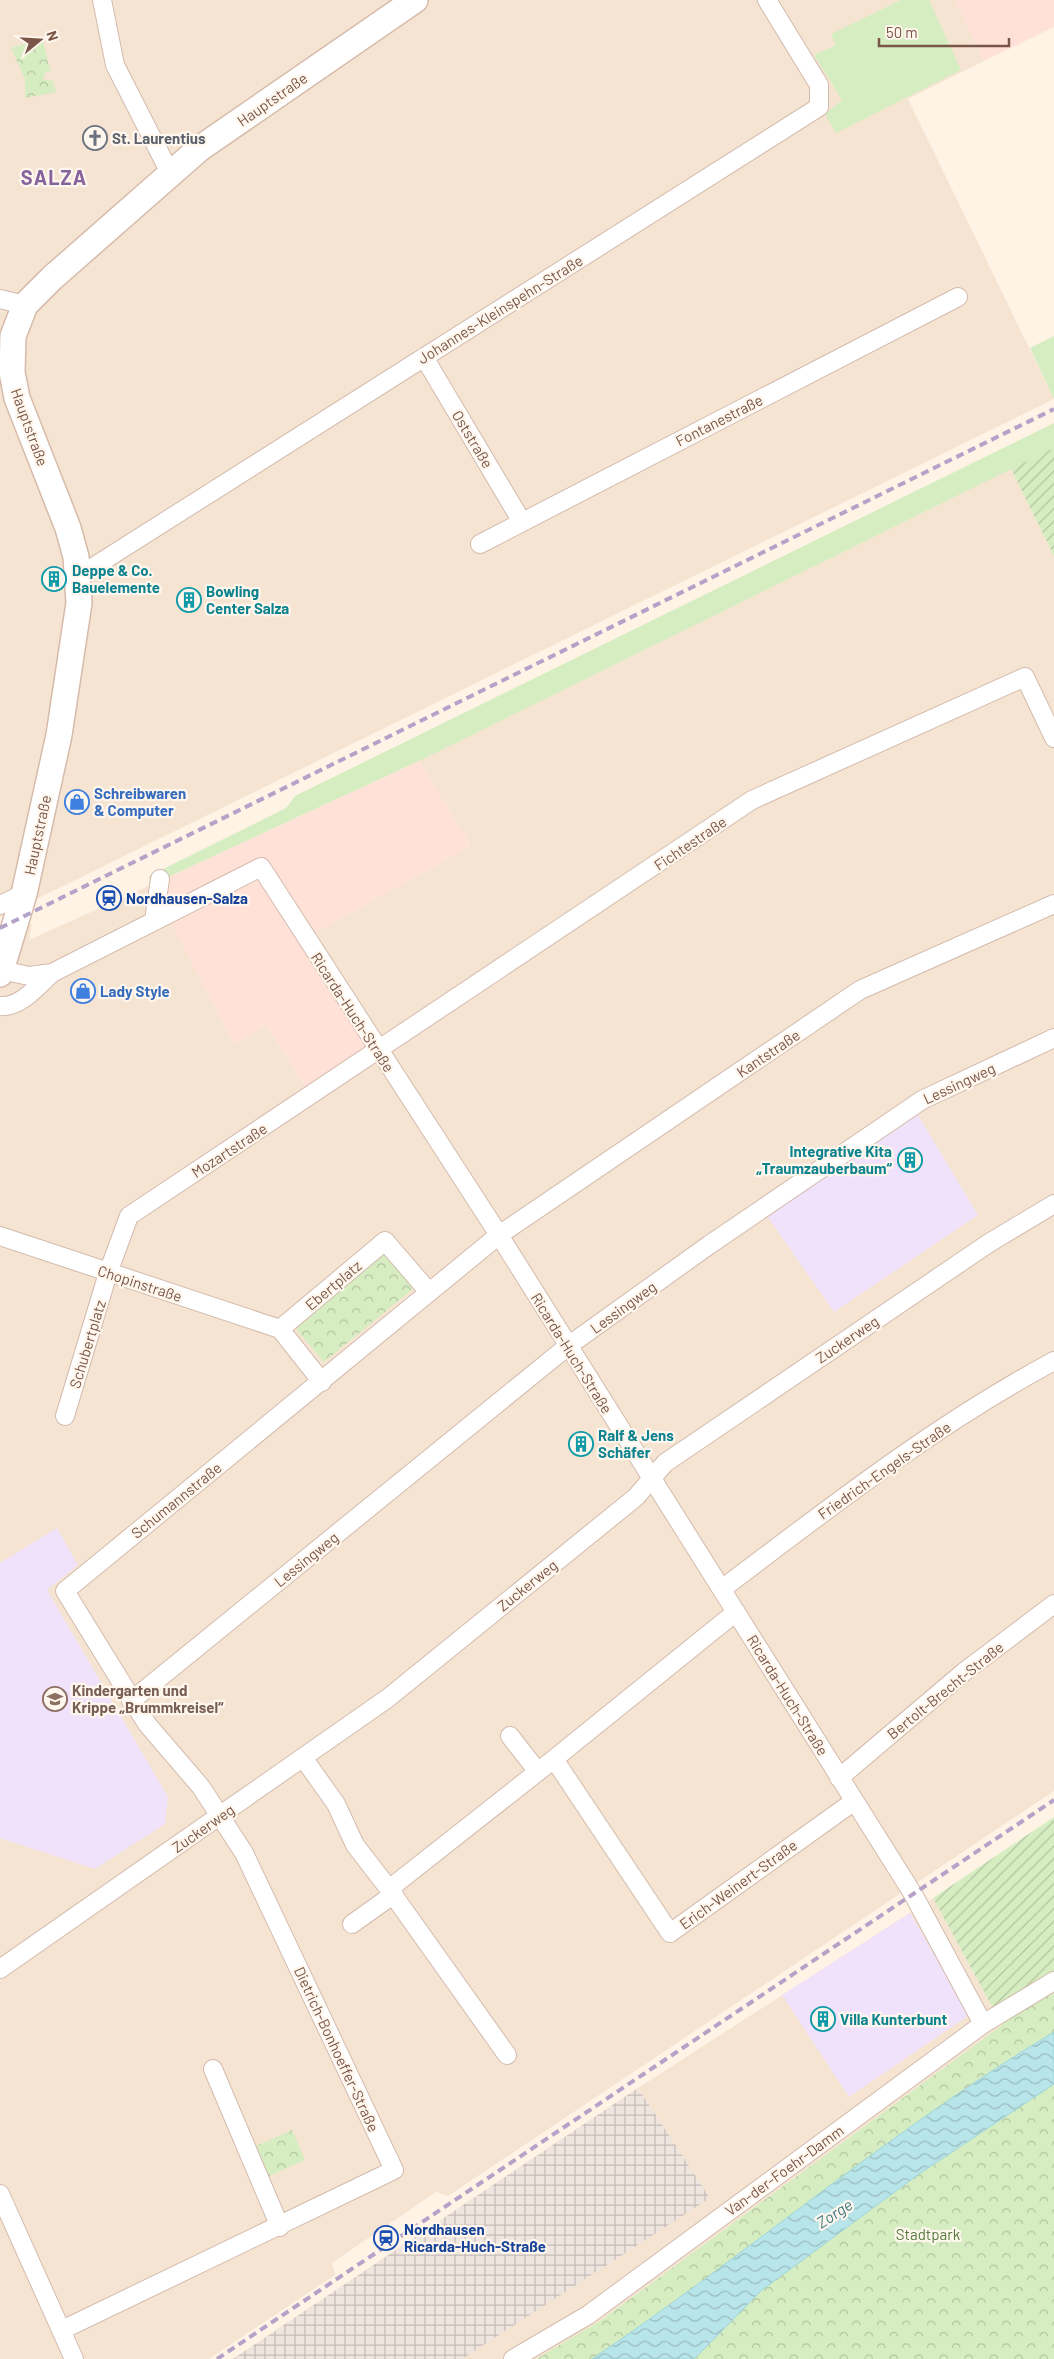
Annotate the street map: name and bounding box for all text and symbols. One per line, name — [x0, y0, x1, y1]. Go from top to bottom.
north arrow — [15, 15, 65, 65]
scale bar — [879, 15, 1009, 47]
text: 50 m — [886, 23, 918, 41]
text: N — [43, 29, 62, 43]
street label: Hauptstraße — [234, 68, 310, 130]
church icon: St. Laurentius — [82, 125, 108, 151]
place label: St. Laurentius — [112, 129, 206, 147]
district label: SALZA — [21, 165, 87, 189]
street label: Johannes-Kleinspehn-Straße — [414, 251, 586, 367]
street label: Hauptstraße — [8, 386, 52, 468]
street label: Fontanestraße — [672, 390, 766, 450]
street label: Oststraße — [449, 407, 497, 471]
place label: Deppe & Co. Bauelemente — [72, 561, 160, 596]
building icon: Deppe & Co. Bauelemente — [41, 566, 67, 592]
place label: Bowling Center Salza — [206, 582, 289, 617]
building icon: Bowling Center Salza — [176, 587, 202, 613]
place label: Schreibwaren & Computer — [94, 784, 186, 819]
shop icon: Schreibwaren & Computer — [64, 789, 90, 815]
street label: Hauptstraße — [20, 793, 54, 877]
street label: Fichtestraße — [650, 812, 730, 874]
station icon: Nordhausen-Salza — [96, 885, 122, 911]
place label: Nordhausen-Salza — [126, 889, 248, 907]
street label: Ricarda-Huch-Straße — [308, 949, 398, 1075]
shop icon: Lady Style — [70, 978, 96, 1004]
place label: Lady Style — [100, 982, 170, 1000]
street label: Kantstraße — [733, 1025, 803, 1081]
street label: Lessingweg — [920, 1059, 998, 1107]
street label: Mozartstraße — [188, 1119, 270, 1181]
place label: Integrative Kita „Traumzauberbaum“ — [756, 1142, 893, 1177]
building icon: Integrative Kita „Traumzauberbaum“ — [897, 1147, 923, 1173]
street label: Ebertplatz — [301, 1256, 365, 1314]
street label: Chopinstraße — [96, 1261, 184, 1305]
street label: Lessingweg — [587, 1277, 659, 1337]
street label: Ricarda-Huch-Straße — [528, 1289, 616, 1417]
street label: Schubertplatz — [65, 1297, 109, 1390]
street label: Zuckerweg — [812, 1311, 882, 1367]
street label: Friedrich-Engels-Straße — [814, 1417, 954, 1523]
place label: Ralf & Jens Schäfer — [598, 1426, 674, 1461]
building icon: Ralf & Jens Schäfer — [568, 1431, 594, 1457]
street label: Schumannstraße — [127, 1458, 225, 1542]
street label: Lessingweg — [270, 1528, 342, 1590]
street label: Zuckerweg — [493, 1555, 561, 1615]
street label: Ricarda-Huch-Straße — [744, 1631, 832, 1759]
street label: Bertolt-Brecht-Straße — [883, 1638, 1007, 1742]
place label: Kindergarten und Krippe „Brummkreisel“ — [72, 1681, 224, 1716]
school or university icon: Kindergarten und Krippe „Brummkreisel“ — [42, 1686, 68, 1712]
street label: Zuckerweg — [168, 1800, 238, 1856]
street label: Erich-Weinert-Straße — [676, 1835, 800, 1933]
street label: Dietrich-Bonhoeffer-Straße — [291, 1964, 383, 2134]
building icon: Villa Kunterbunt — [810, 2006, 836, 2032]
place label: Villa Kunterbunt — [840, 2010, 948, 2028]
street label: Van-der-Foehr-Damm — [721, 2121, 847, 2219]
water label: Zorge — [812, 2194, 856, 2232]
place label: Nordhausen Ricarda-Huch-Straße — [404, 2220, 546, 2255]
station icon: Nordhausen Ricarda-Huch-Straße — [373, 2225, 399, 2251]
park label: Stadtpark — [896, 2225, 961, 2243]

